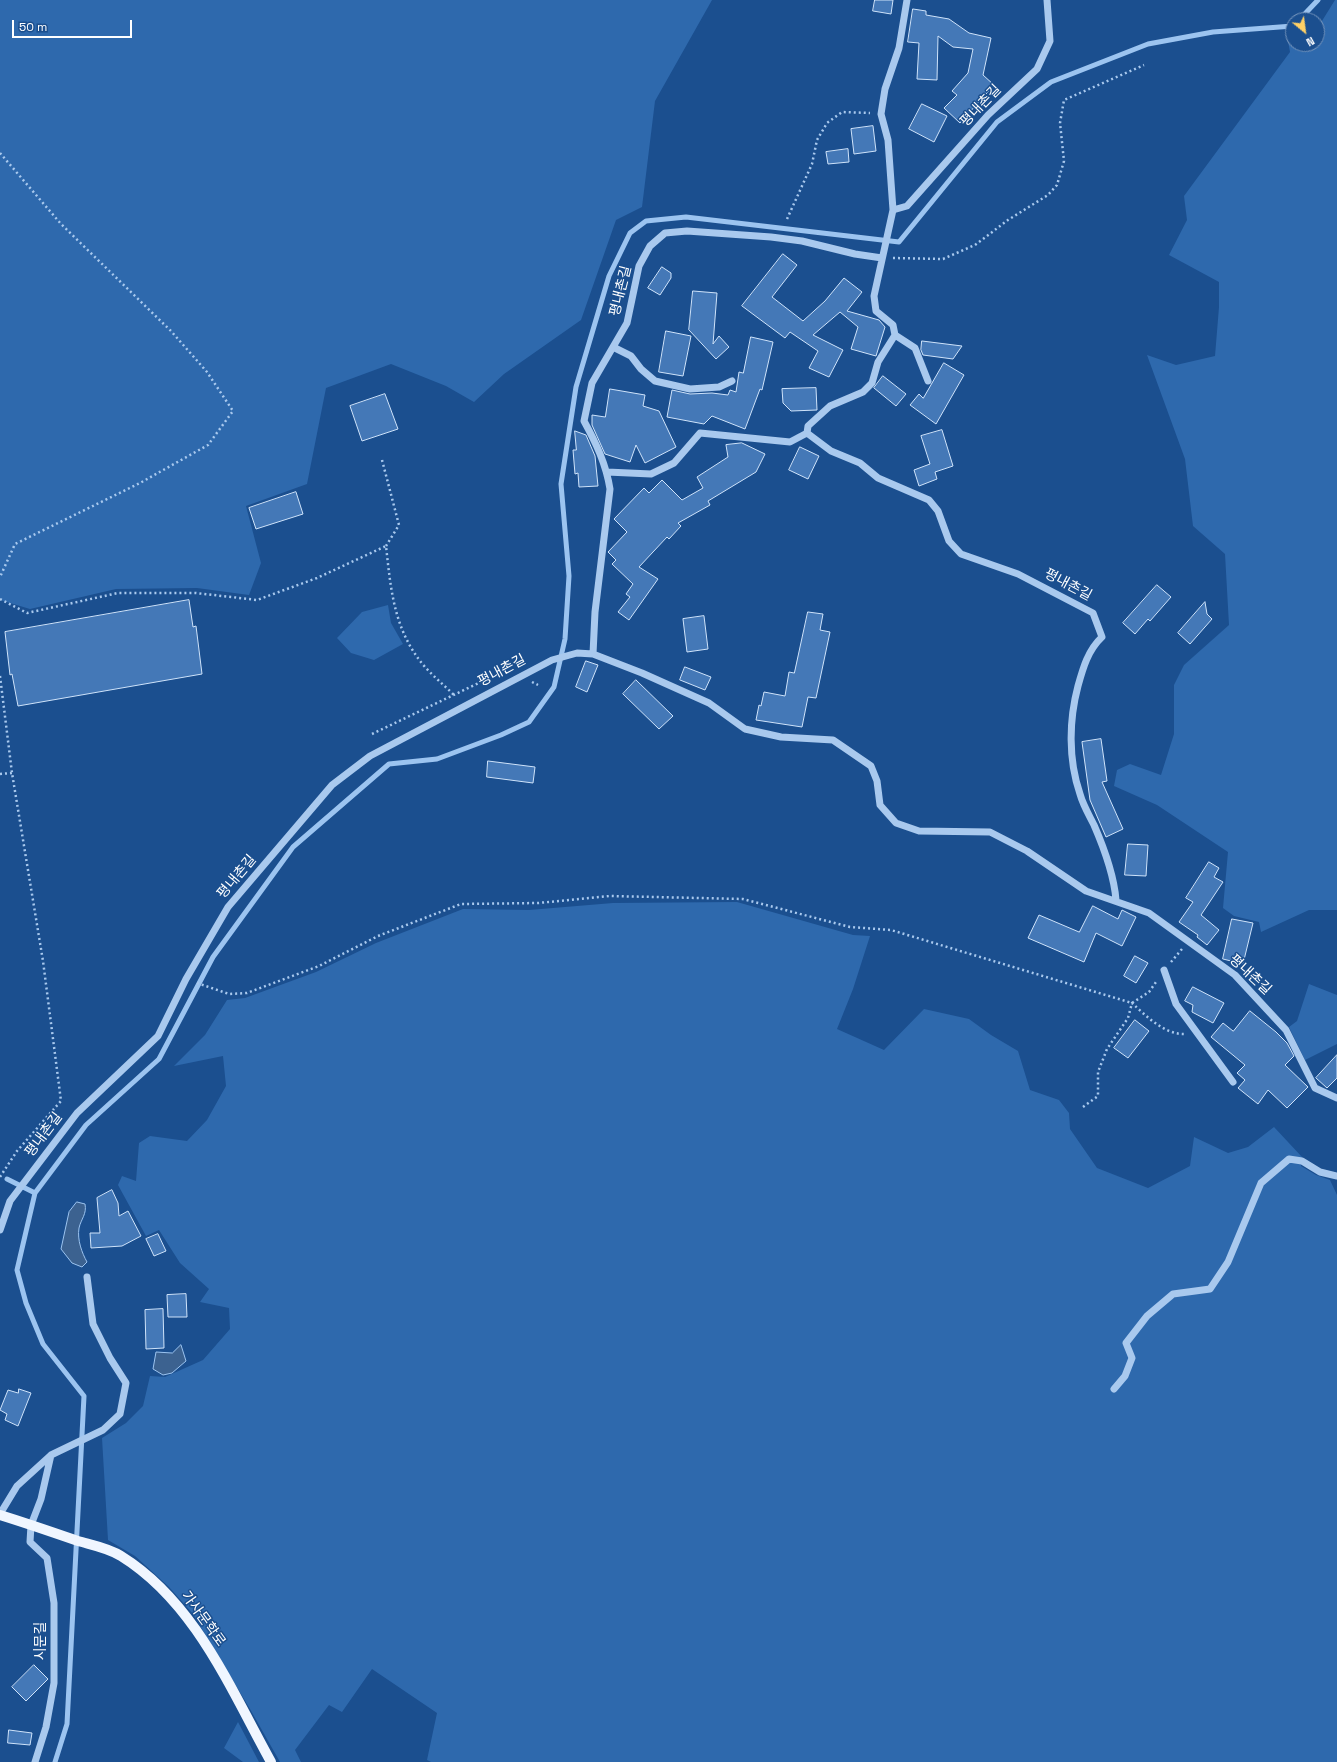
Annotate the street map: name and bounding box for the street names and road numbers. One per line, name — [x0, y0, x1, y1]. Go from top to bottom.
street label: 평내촌길 — [957, 82, 1005, 130]
street label: 평내촌길 — [607, 264, 635, 318]
street label: 평내촌길 — [1041, 565, 1095, 605]
street label: 평내촌길 — [475, 651, 529, 691]
street label: 평내촌길 — [214, 852, 260, 902]
street label: 평내촌길 — [1225, 951, 1275, 999]
street label: 평내촌길 — [22, 1109, 66, 1161]
street label: 가사문학로 — [177, 1588, 229, 1650]
street label: 시문길 — [33, 1622, 49, 1660]

